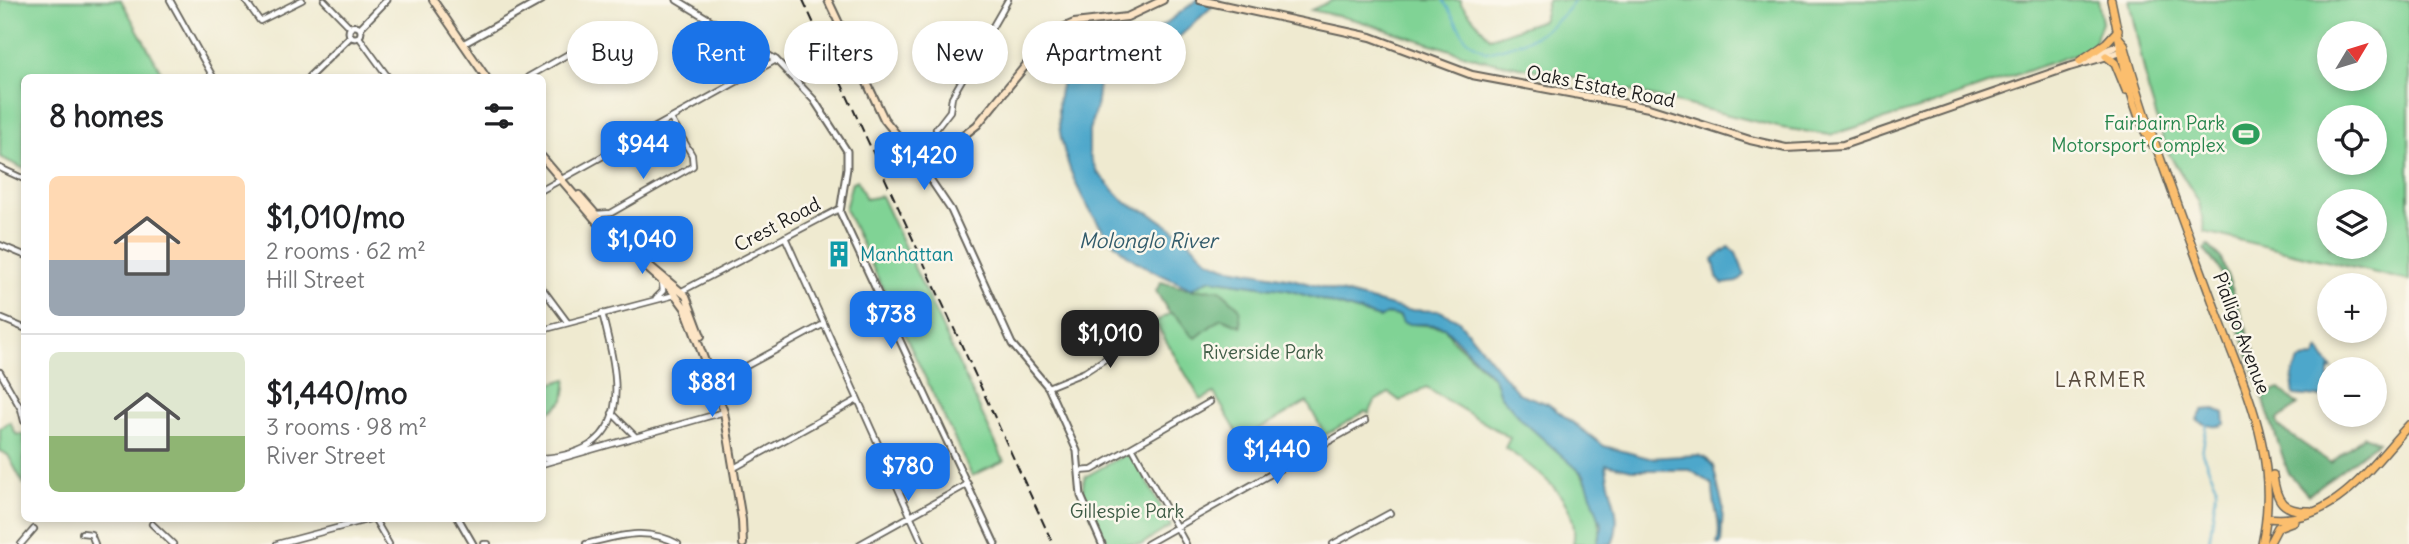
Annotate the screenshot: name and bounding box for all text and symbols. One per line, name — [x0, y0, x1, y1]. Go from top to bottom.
chip: Buy — [567, 21, 658, 84]
chip: Rent — [672, 21, 770, 84]
chip: Filters — [784, 21, 898, 84]
chip: New — [912, 21, 1008, 84]
chip: Apartment — [1022, 21, 1186, 84]
north arrow — [2317, 21, 2387, 91]
map controls — [2317, 21, 2387, 427]
street label: Oaks Estate Road — [1525, 60, 1677, 112]
text: 8 homes — [49, 97, 164, 135]
icon: filters — [480, 97, 518, 135]
button: locate — [2317, 105, 2387, 175]
place label: Fairbairn Park Motorsport Complex — [2051, 111, 2226, 157]
sports icon: Fairbairn Park Motorsport Complex — [2231, 119, 2261, 149]
pin: $944 — [602, 122, 684, 181]
text: $944 — [617, 129, 669, 158]
pin: $1,420 — [867, 132, 981, 192]
text: $1,420 — [891, 140, 957, 169]
button: layers — [2317, 189, 2387, 259]
street label: Crest Road — [730, 191, 824, 257]
text: $1,010/mo — [266, 198, 405, 236]
icon: home — [105, 204, 189, 288]
pin: $1,040 — [585, 216, 699, 276]
text: $1,040 — [607, 224, 677, 253]
water label: Molonglo River — [1079, 227, 1220, 254]
text: 2 rooms · 62 m² — [266, 236, 426, 265]
building icon: Manhattan — [824, 239, 854, 269]
place label: Manhattan — [860, 242, 954, 266]
text: Hill Street — [266, 265, 365, 294]
street label: Pialligo Avenue — [2208, 269, 2276, 397]
button: + — [2317, 273, 2387, 343]
pin: $738 — [850, 292, 932, 351]
text: $738 — [866, 299, 916, 328]
pin: $1,010 — [1053, 310, 1167, 370]
text: $1,010 — [1077, 318, 1143, 347]
park label: Riverside Park — [1202, 340, 1324, 364]
button: − — [2317, 357, 2387, 427]
pin: $881 — [671, 360, 753, 419]
district label: LARMER — [2054, 366, 2148, 393]
text: $881 — [688, 367, 736, 396]
text: $1,440/mo — [266, 374, 408, 412]
icon: home — [105, 380, 189, 464]
text: 3 rooms · 98 m² — [266, 412, 427, 441]
pin: $1,440 — [1220, 426, 1334, 486]
text: $1,440 — [1243, 434, 1311, 463]
text: River Street — [266, 441, 386, 470]
pin: $780 — [867, 444, 949, 503]
text: $780 — [882, 451, 934, 480]
park label: Gillespie Park — [1070, 499, 1185, 523]

